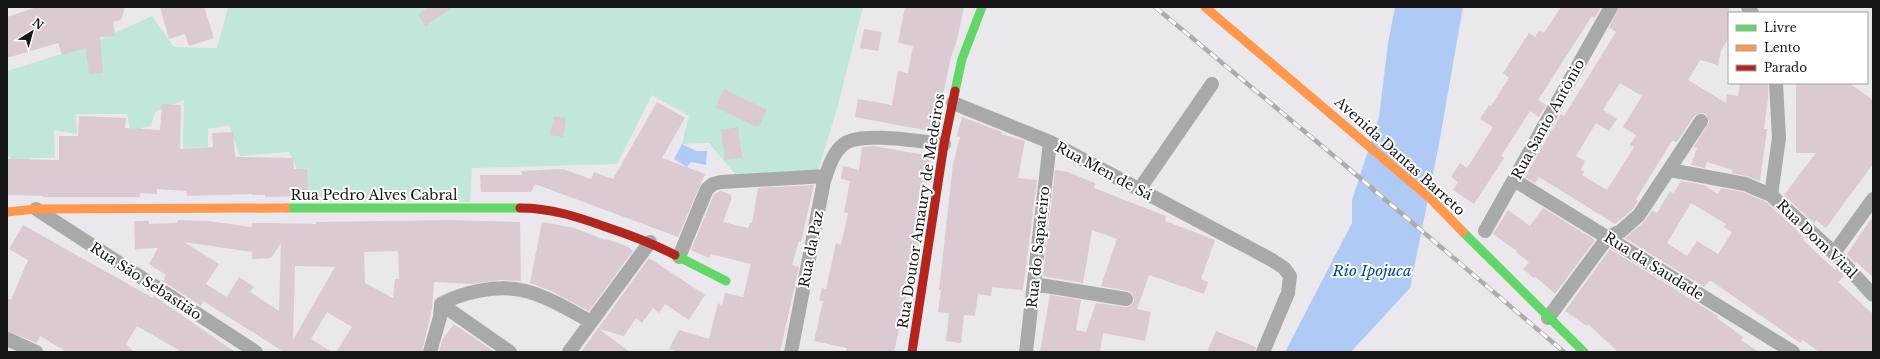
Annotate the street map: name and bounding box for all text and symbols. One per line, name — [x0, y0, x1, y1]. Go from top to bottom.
north arrow — [12, 12, 52, 52]
legend — [1728, 12, 1868, 84]
text: N — [30, 15, 47, 33]
text: Livre — [1764, 20, 1797, 35]
text: Lento — [1764, 40, 1800, 55]
street label: Rua Santo Antônio — [1507, 56, 1589, 182]
text: Parado — [1764, 60, 1807, 75]
street label: Rua Doutor Amaury de Medeiros — [893, 92, 949, 330]
street label: Avenida Dantas Barreto — [1330, 92, 1469, 219]
street label: Rua Men de Sá — [1053, 138, 1156, 204]
street label: Rua do Sapateiro — [1023, 185, 1053, 309]
street label: Rua Pedro Alves Cabral — [291, 186, 458, 204]
street label: Rua Dom Vital — [1773, 196, 1861, 282]
street label: Rua da Paz — [795, 209, 827, 289]
street label: Rua da Saudade — [1601, 228, 1707, 304]
street label: Rua São Sebastião — [87, 238, 205, 324]
water label: Rio Ipojuca — [1331, 261, 1412, 280]

